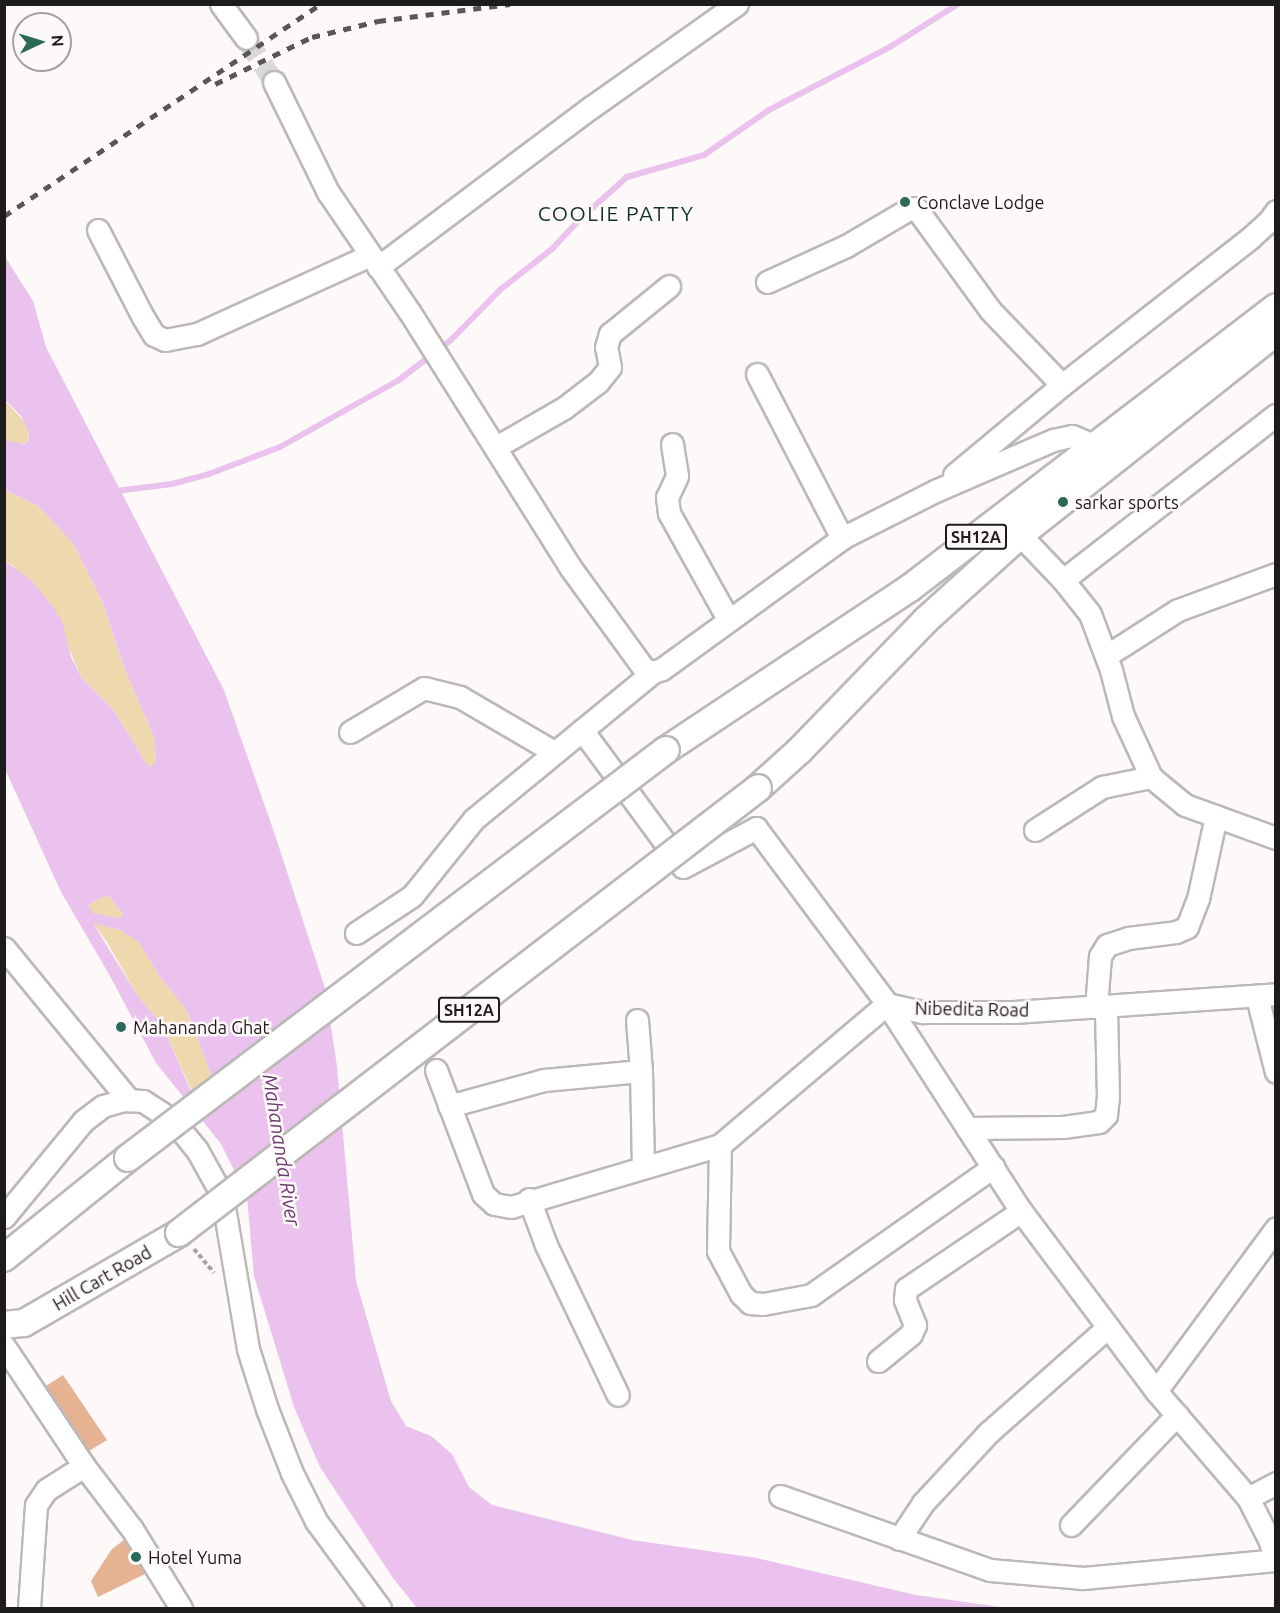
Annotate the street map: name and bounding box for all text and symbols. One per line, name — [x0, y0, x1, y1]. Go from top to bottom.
north arrow — [12, 12, 72, 72]
text: N — [49, 34, 67, 47]
place label: Conclave Lodge — [917, 191, 1044, 213]
marker: Conclave Lodge — [898, 195, 912, 209]
district label: COOLIE PATTY — [538, 200, 694, 226]
place label: sarkar sports — [1075, 491, 1179, 513]
marker: sarkar sports — [1056, 495, 1070, 509]
road number: SH12A — [944, 524, 1008, 550]
road number: SH12A — [438, 997, 500, 1023]
street label: Nibedita Road — [915, 997, 1029, 1021]
place label: Mahananda Ghat — [133, 1016, 270, 1038]
marker: Mahananda Ghat — [114, 1020, 128, 1034]
water label: Mahananda River — [258, 1072, 306, 1228]
street label: Hill Cart Road — [49, 1241, 155, 1315]
place label: Hotel Yuma — [148, 1546, 242, 1568]
marker: Hotel Yuma — [129, 1550, 143, 1564]

